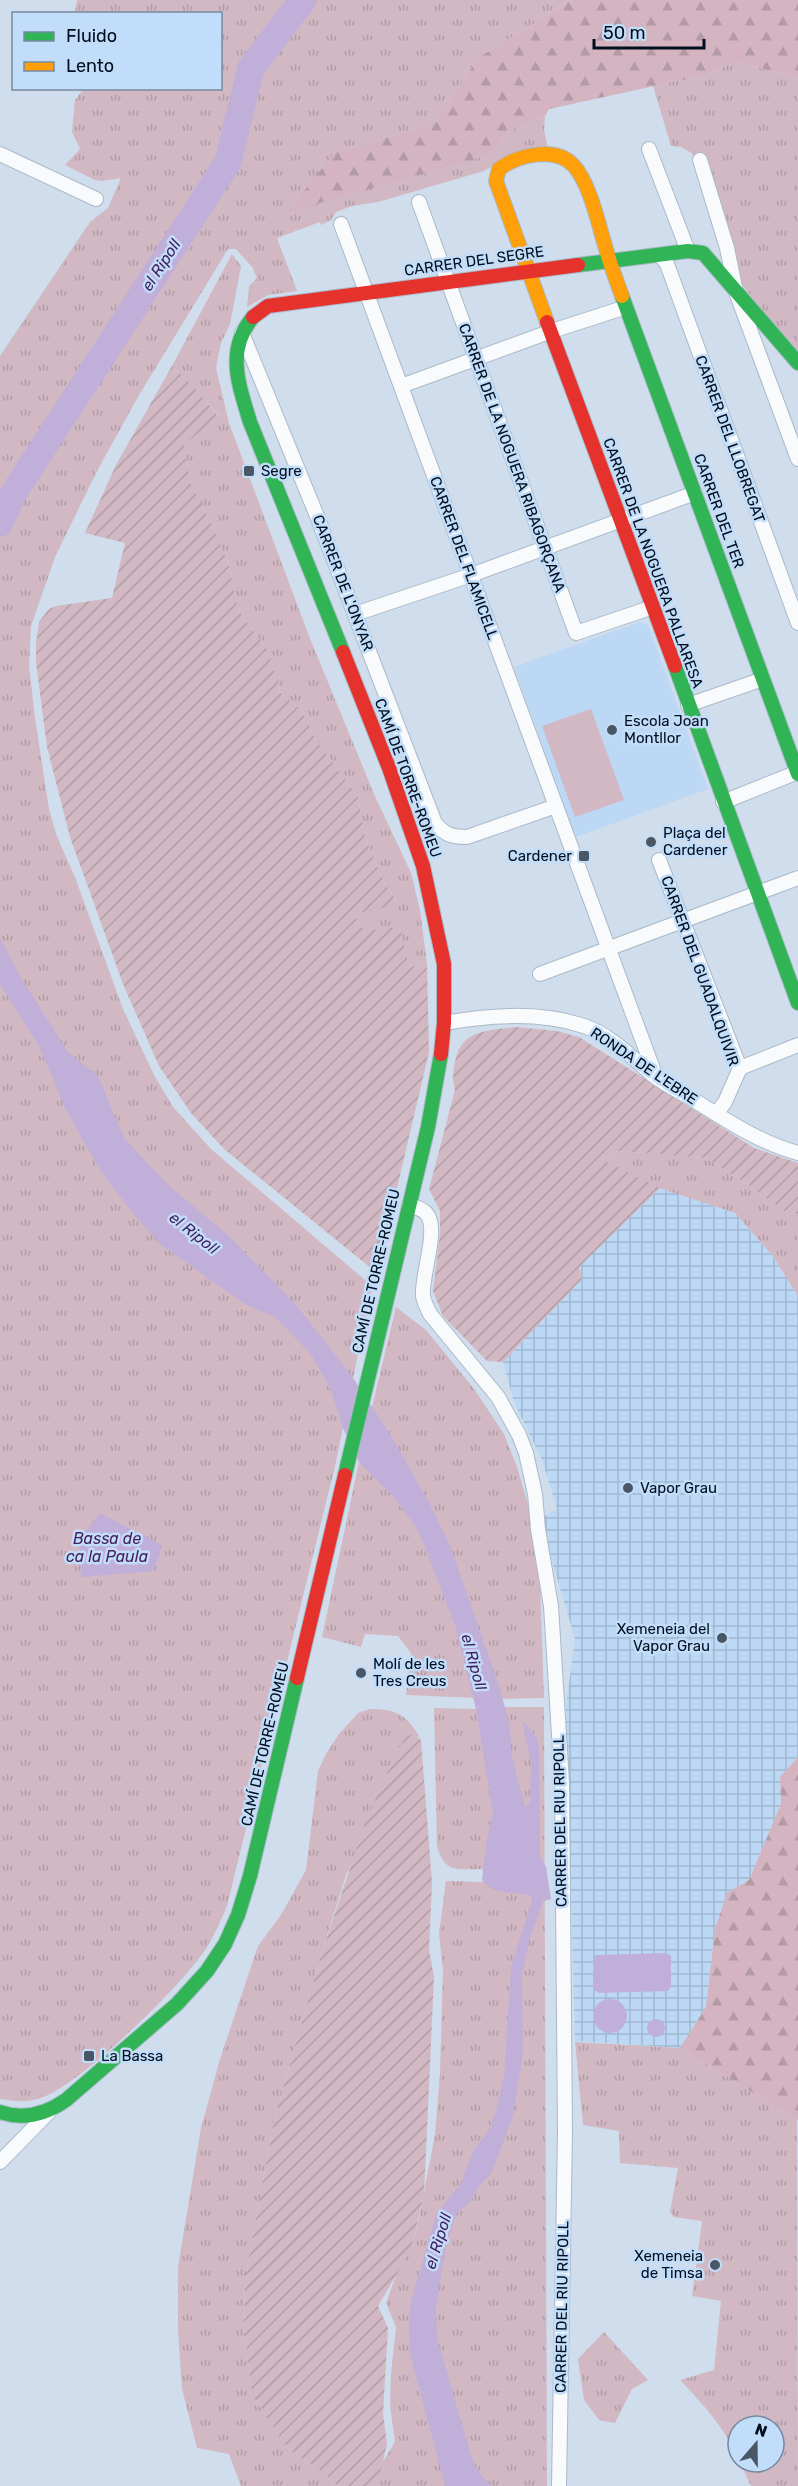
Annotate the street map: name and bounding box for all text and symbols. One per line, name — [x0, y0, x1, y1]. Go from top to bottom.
legend — [12, 12, 222, 90]
scale bar — [594, 12, 704, 50]
text: 50 m — [603, 22, 646, 44]
text: Fluido — [66, 25, 117, 47]
text: Lento — [66, 55, 114, 77]
water label: el Ripoll — [137, 235, 185, 294]
street label: CARRER DEL SEGRE — [403, 242, 545, 280]
street label: CARRER DE LA NOGUERA RIBAGORÇANA — [455, 321, 569, 595]
street label: CARRER DEL LLOBREGAT — [691, 353, 769, 525]
street label: CARRER DE LA NOGUERA PALLARESA — [599, 436, 707, 690]
street label: CARRER DEL TER — [690, 451, 748, 571]
place label: Segre — [261, 462, 302, 480]
marker: Segre — [242, 464, 256, 478]
street label: CARRER DEL FLAMICELL — [426, 474, 502, 643]
street label: CARRER DE L'ONYAR — [309, 512, 377, 654]
street label: CAMÍ DE TORRE-ROMEU — [371, 696, 445, 860]
place label: Escola Joan Montllor — [624, 712, 709, 747]
marker: Escola Joan Montllor — [605, 723, 619, 737]
place label: Plaça del Cardener — [663, 824, 728, 859]
marker: Plaça del Cardener — [644, 835, 658, 849]
place label: Cardener — [508, 847, 572, 865]
marker: Cardener — [577, 849, 591, 863]
street label: CARRER DEL GUADALQUIVIR — [657, 874, 743, 1069]
street label: RONDA DE L'EBRE — [587, 1024, 701, 1108]
street label: CAMÍ DE TORRE-ROMEU — [348, 1187, 404, 1355]
water label: el Ripoll — [165, 1208, 223, 1259]
place label: Vapor Grau — [640, 1479, 717, 1497]
marker: Vapor Grau — [621, 1481, 635, 1495]
water label: Bassa de ca la Paula — [66, 1529, 148, 1566]
place label: Xemeneia del Vapor Grau — [617, 1620, 710, 1655]
marker: Xemeneia del Vapor Grau — [715, 1631, 729, 1645]
water label: el Ripoll — [457, 1632, 491, 1693]
place label: Molí de les Tres Creus — [373, 1655, 447, 1690]
street label: CAMÍ DE TORRE-ROMEU — [237, 1660, 293, 1828]
marker: Molí de les Tres Creus — [354, 1666, 368, 1680]
street label: CARRER DEL RIU RIPOLL — [549, 1734, 570, 1907]
place label: La Bassa — [101, 2047, 163, 2065]
marker: La Bassa — [82, 2049, 96, 2063]
water label: el Ripoll — [420, 2210, 456, 2271]
street label: CARRER DEL RIU RIPOLL — [552, 2220, 573, 2393]
place label: Xemeneia de Timsa — [634, 2247, 703, 2282]
marker: Xemeneia de Timsa — [708, 2258, 722, 2272]
north arrow — [726, 2414, 786, 2474]
text: N — [752, 2419, 770, 2441]

